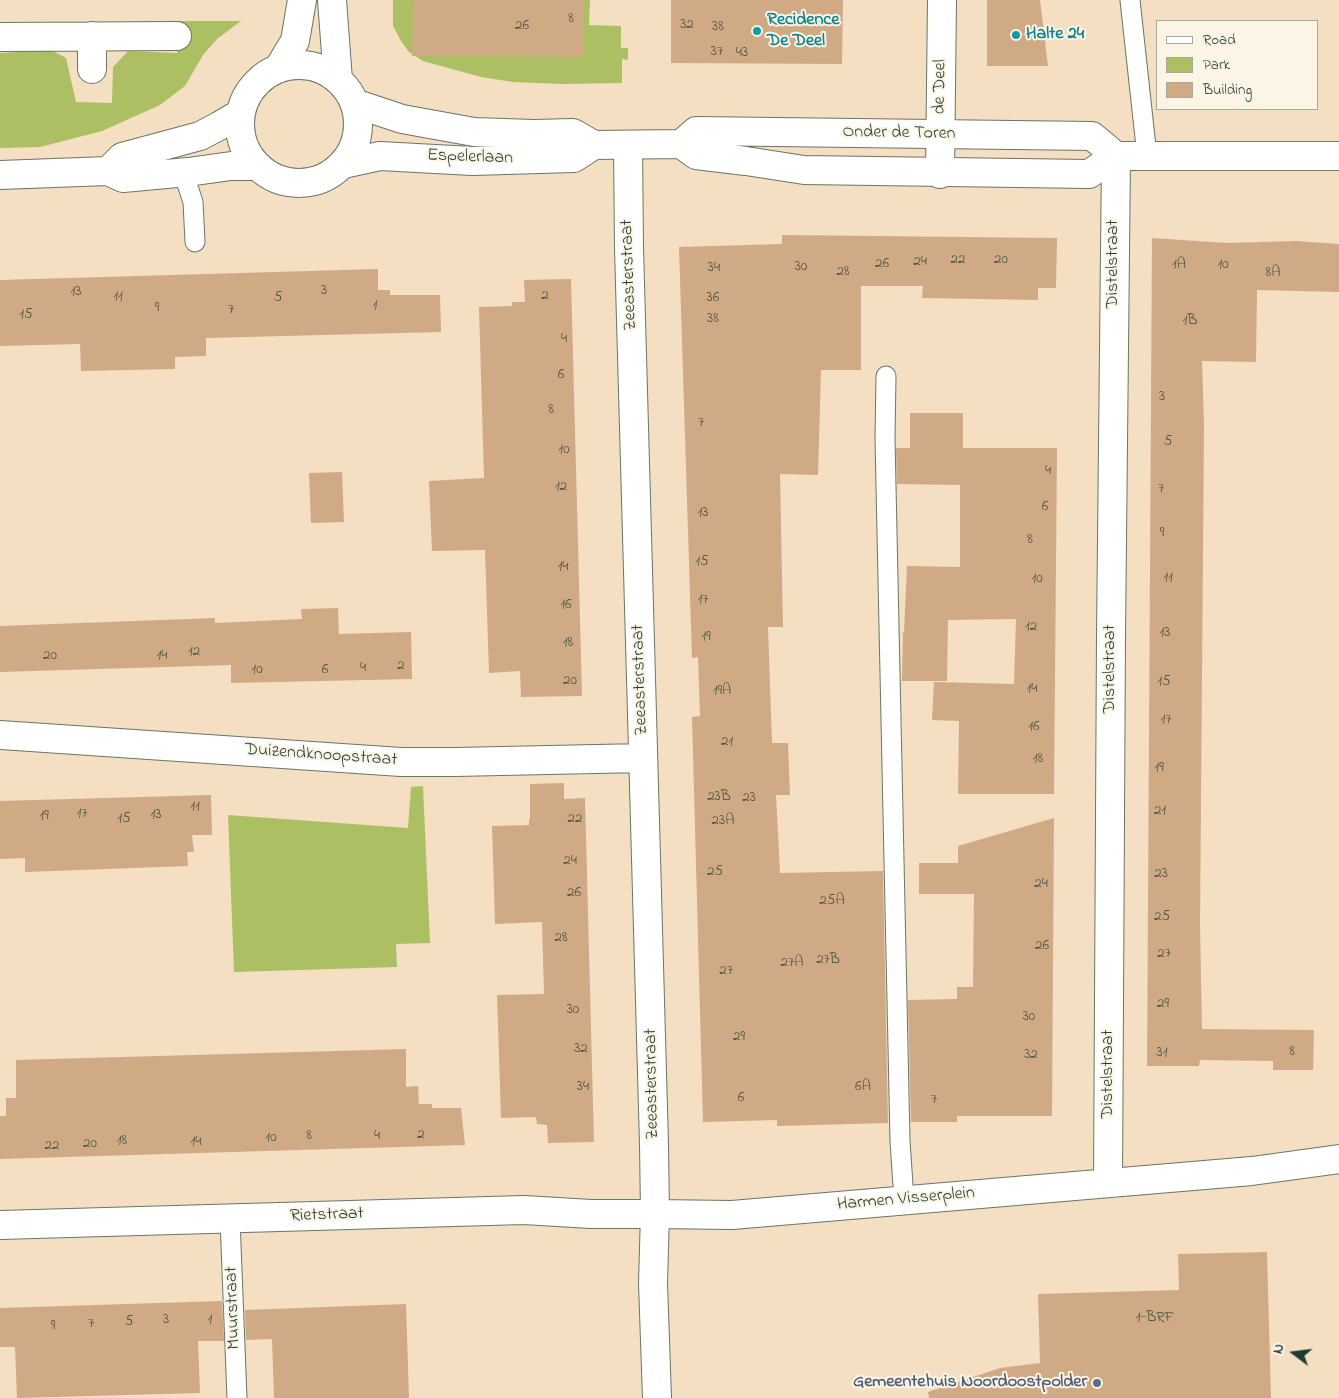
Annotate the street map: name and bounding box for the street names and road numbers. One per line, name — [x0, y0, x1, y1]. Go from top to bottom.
street label: de Deel — [930, 59, 952, 115]
street label: Onder de Toren — [842, 122, 956, 146]
street label: Espelerlaan — [427, 146, 513, 170]
street label: Zeeasterstraat — [617, 219, 643, 331]
street label: Distelstraat — [1103, 219, 1125, 309]
street label: Zeeasterstraat — [628, 624, 654, 736]
street label: Distelstraat — [1100, 624, 1122, 714]
street label: Duizendknoopstraat — [244, 740, 398, 772]
street label: Zeeasterstraat — [641, 1028, 665, 1140]
street label: Distelstraat — [1098, 1029, 1120, 1119]
street label: Harmen Visserplein — [836, 1183, 976, 1217]
street label: Rietstraat — [290, 1204, 364, 1228]
street label: Muurstraat — [222, 1266, 246, 1350]

